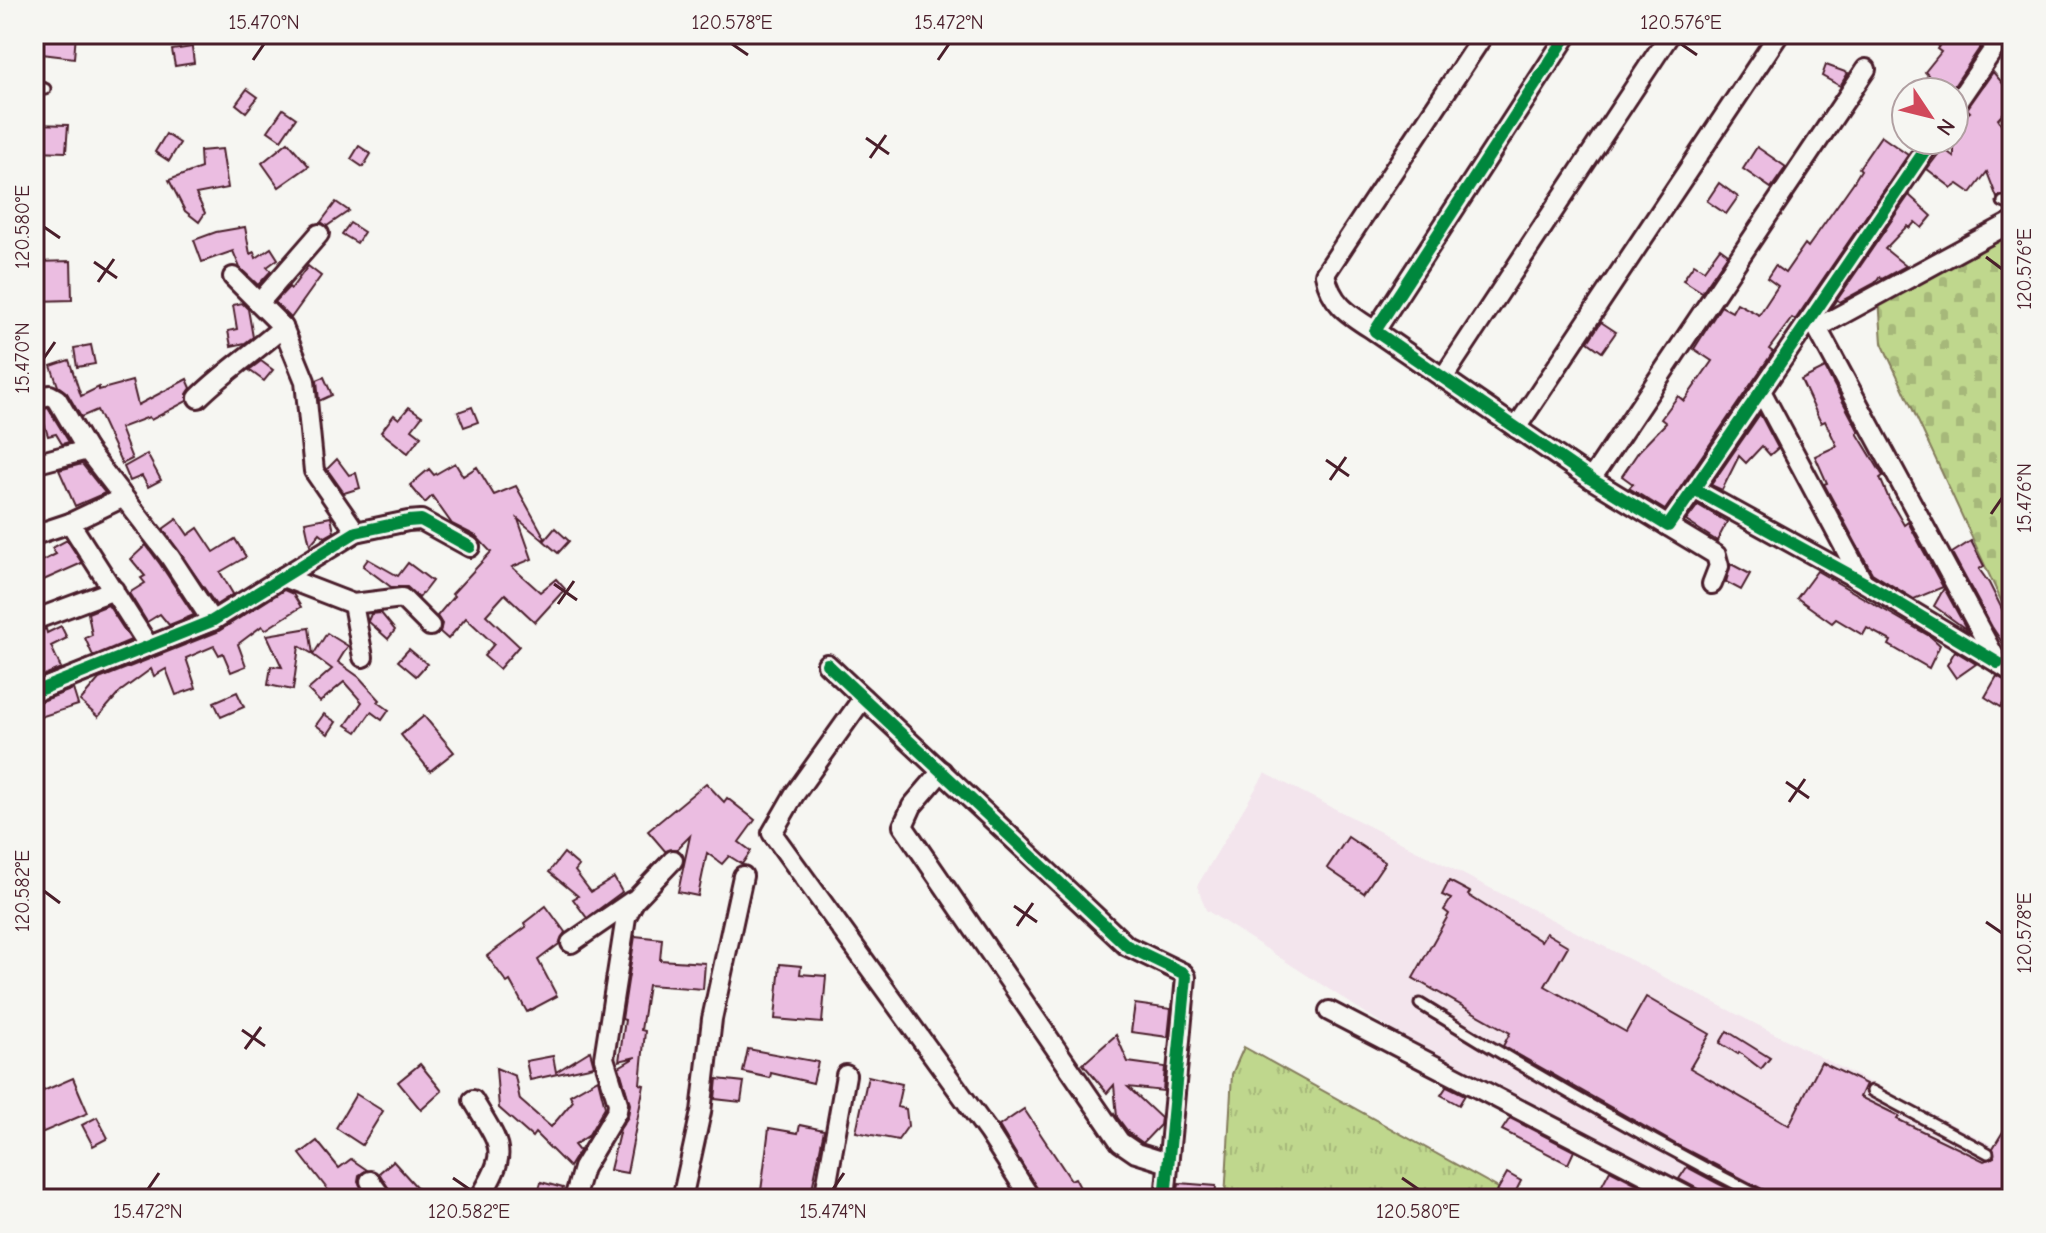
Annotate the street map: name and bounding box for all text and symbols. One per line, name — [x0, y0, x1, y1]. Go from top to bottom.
text: 15.470°N — [228, 11, 300, 34]
text: 120.578°E — [691, 11, 773, 34]
text: 15.472°N — [914, 11, 984, 34]
text: 120.576°E — [1640, 11, 1722, 34]
north arrow — [1890, 76, 1970, 156]
text: N — [1931, 114, 1960, 140]
text: 120.580°E — [11, 185, 34, 269]
text: 120.576°E — [2013, 228, 2036, 310]
text: 15.470°N — [11, 322, 34, 394]
text: 15.476°N — [2013, 463, 2036, 533]
text: 120.582°E — [11, 850, 34, 932]
text: 120.578°E — [2013, 892, 2036, 974]
text: 15.472°N — [113, 1200, 183, 1223]
text: 120.582°E — [428, 1200, 510, 1223]
text: 15.474°N — [799, 1200, 867, 1223]
text: 120.580°E — [1376, 1200, 1460, 1223]

